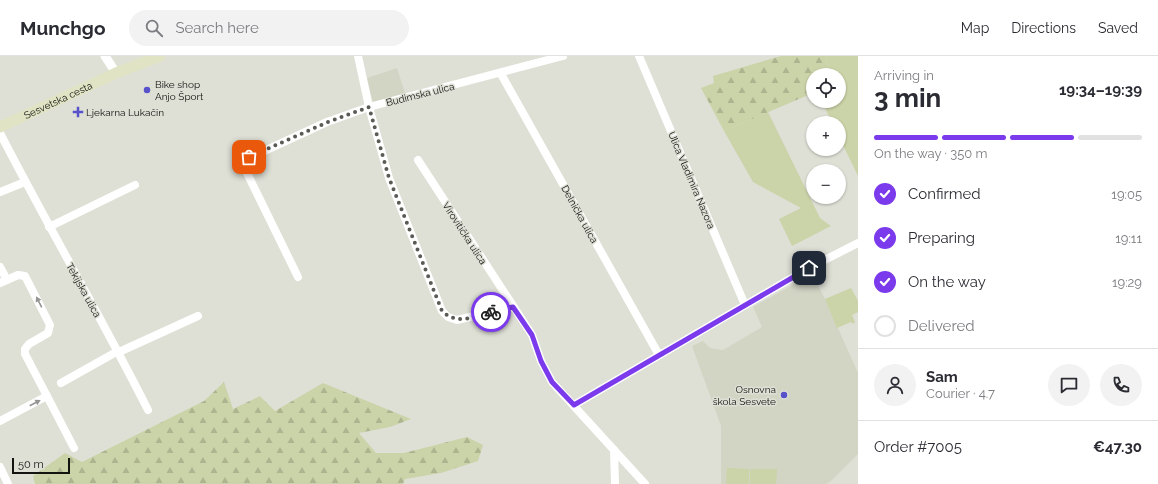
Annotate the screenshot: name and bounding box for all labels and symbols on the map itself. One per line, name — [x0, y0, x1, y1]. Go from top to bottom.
place label: Bike shop Anjo Šport — [155, 79, 204, 102]
street label: Sesvetska cesta — [22, 80, 94, 121]
street label: Budimska ulica — [385, 81, 455, 108]
marker: Bike shop Anjo Šport — [142, 85, 152, 95]
marker: Ljekarna Lukačin — [73, 107, 83, 117]
place label: Ljekarna Lukačin — [86, 107, 164, 118]
street label: Ulica Vladimira Nazora — [666, 130, 717, 230]
pin — [232, 140, 266, 174]
street label: Delnička ulica — [559, 183, 600, 245]
street label: Virovitička ulica — [440, 200, 489, 266]
pin — [792, 251, 826, 285]
street label: Tekijska ulica — [64, 261, 103, 319]
courier — [471, 292, 511, 332]
one-way arrow — [36, 296, 42, 308]
place label: Osnovna škola Sesvete — [713, 384, 776, 407]
marker: Osnovna škola Sesvete — [779, 390, 789, 400]
one-way arrow — [29, 400, 40, 406]
scale bar — [12, 456, 70, 475]

